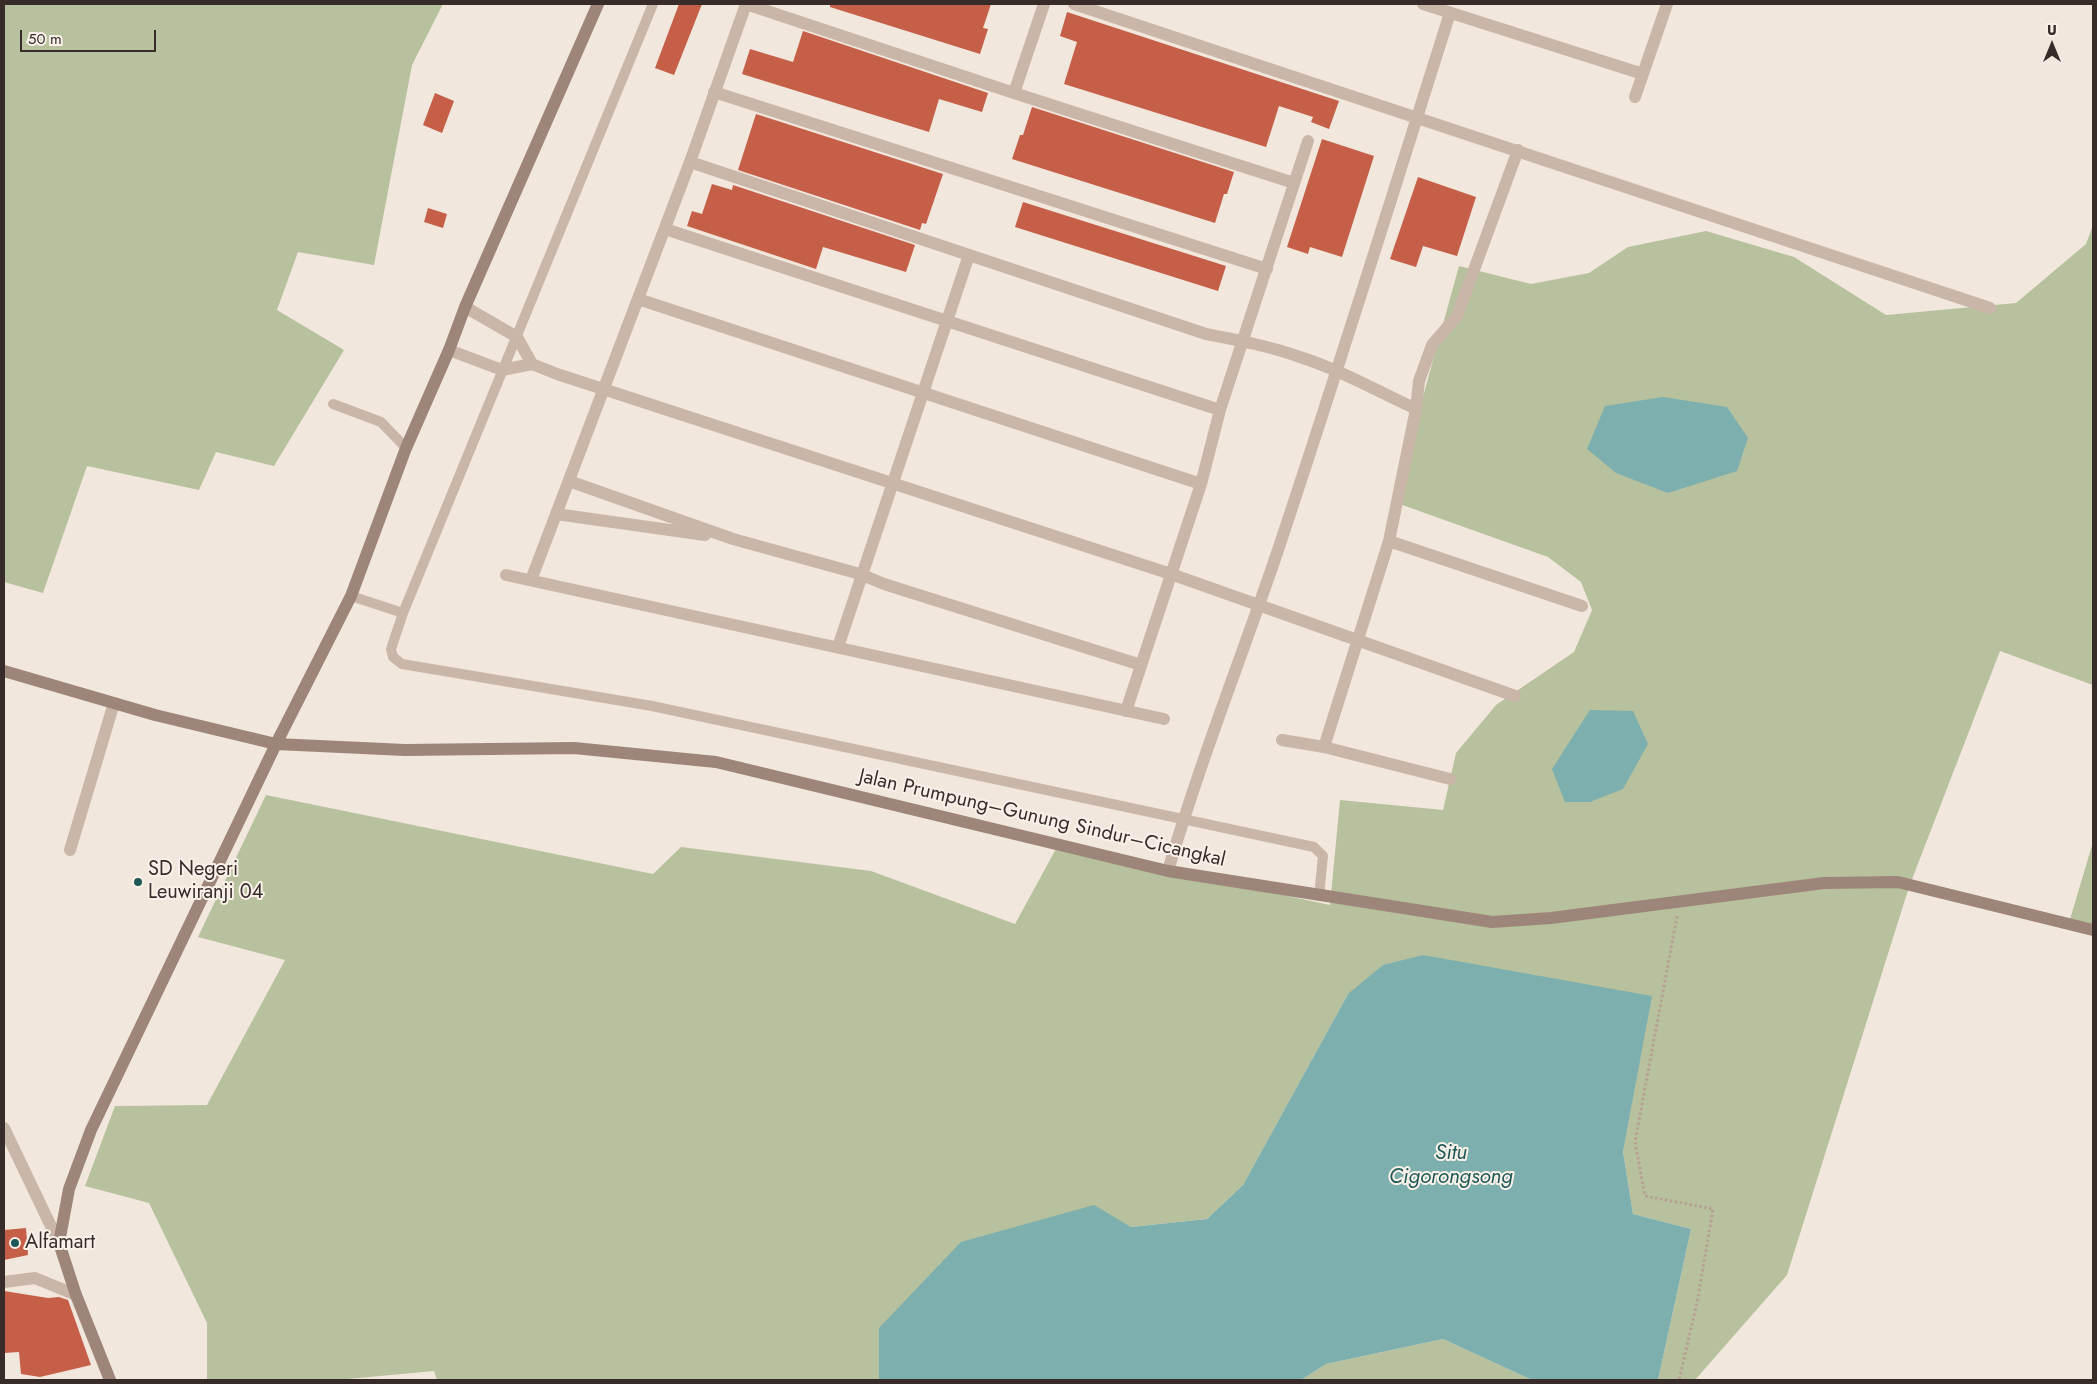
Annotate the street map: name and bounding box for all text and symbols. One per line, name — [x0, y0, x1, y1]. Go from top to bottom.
scale bar — [22, 20, 159, 52]
north arrow — [2027, 20, 2077, 70]
text: U — [2047, 20, 2057, 40]
text: 50 m — [28, 28, 62, 50]
street label: Jalan Prumpung–Gunung Sindur–Cicangkal — [856, 765, 1228, 873]
place label: SD Negeri Leuwiranji 04 — [148, 858, 263, 905]
marker: SD Negeri Leuwiranji 04 — [132, 876, 144, 888]
water label: Situ Cigorongsong — [1389, 1141, 1513, 1191]
place label: Alfamart — [25, 1231, 95, 1255]
marker: Alfamart — [9, 1237, 21, 1249]

